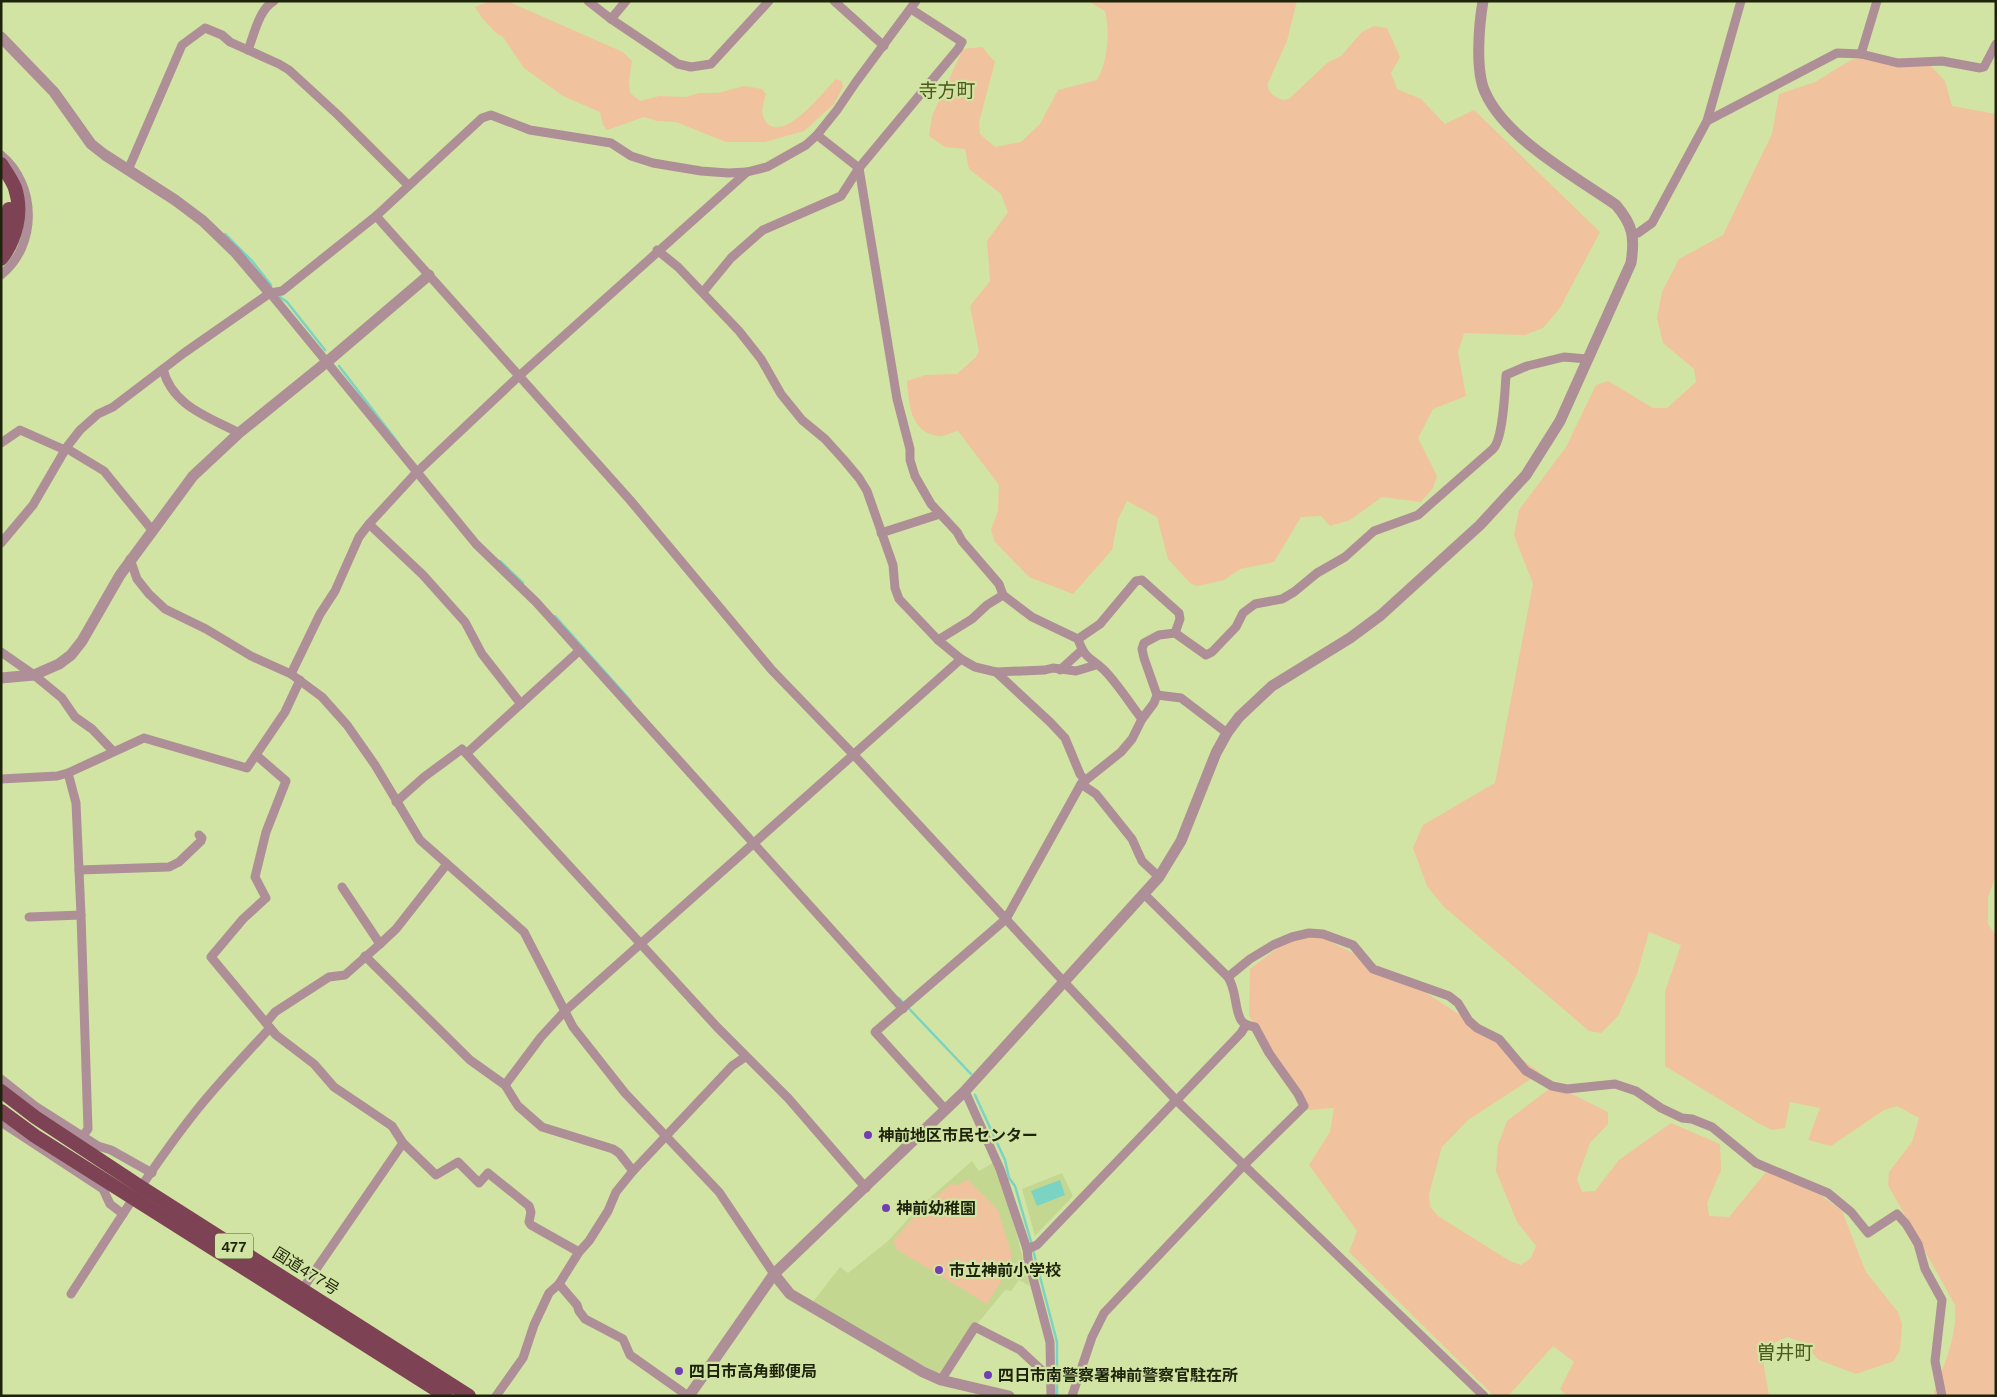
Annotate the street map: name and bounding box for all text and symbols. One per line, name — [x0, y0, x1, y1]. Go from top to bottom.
district label: 寺方町 — [918, 80, 976, 101]
place label: 神前地区市民センター — [878, 1126, 1038, 1144]
marker: 神前地区市民センター — [862, 1129, 874, 1141]
place label: 神前幼稚園 — [896, 1199, 976, 1217]
marker: 神前幼稚園 — [880, 1202, 892, 1214]
road number: 477 — [215, 1234, 253, 1258]
street label: 国道477号 — [270, 1244, 342, 1298]
place label: 市立神前小学校 — [949, 1261, 1061, 1279]
marker: 市立神前小学校 — [933, 1264, 945, 1276]
district label: 曽井町 — [1756, 1342, 1814, 1363]
place label: 四日市高角郵便局 — [689, 1363, 817, 1380]
marker: 四日市高角郵便局 — [673, 1365, 685, 1377]
place label: 四日市南警察署神前警察官駐在所 — [998, 1366, 1238, 1384]
marker: 四日市南警察署神前警察官駐在所 — [982, 1369, 994, 1381]

